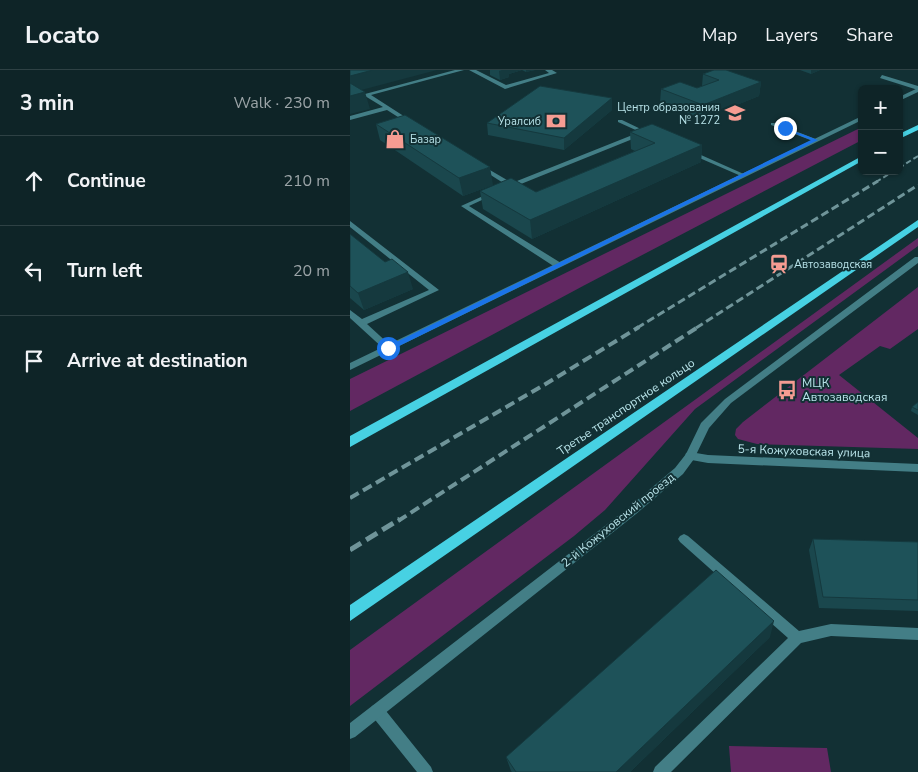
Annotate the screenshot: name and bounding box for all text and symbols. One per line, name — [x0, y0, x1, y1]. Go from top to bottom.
text: Locato — [25, 19, 100, 51]
text: Map — [702, 23, 737, 47]
text: Layers — [765, 23, 818, 47]
text: Share — [846, 23, 893, 47]
map controls — [858, 85, 903, 175]
button: + — [858, 85, 903, 130]
text: 3 min — [20, 89, 74, 117]
text: Walk · 230 m — [234, 92, 330, 114]
place label: Центр образования № 1272 — [617, 100, 720, 128]
school or university icon: Центр образования № 1272 — [724, 102, 746, 124]
bank icon: Уралсиб — [545, 110, 567, 132]
place label: Уралсиб — [497, 114, 541, 129]
route end — [774, 117, 797, 140]
shop icon: Базар — [384, 128, 406, 150]
button: − — [858, 130, 903, 175]
place label: Базар — [410, 132, 441, 147]
icon: ahead — [20, 167, 48, 195]
text: Continue — [67, 168, 146, 194]
text: 210 m — [283, 170, 330, 192]
station icon: Автозаводская — [768, 253, 790, 275]
icon: left — [20, 257, 48, 285]
place label: Автозаводская — [794, 257, 872, 272]
text: Turn left — [67, 258, 142, 284]
text: 20 m — [293, 260, 330, 282]
route start — [377, 337, 400, 360]
icon: arrive — [20, 347, 48, 375]
text: Arrive at destination — [67, 348, 248, 374]
street label: Третье транспортное кольцо — [554, 355, 698, 459]
place label: МЦК Автозаводская — [802, 375, 887, 405]
bus stop icon: МЦК Автозаводская — [776, 379, 798, 401]
street label: 5-я Кожуховская улица — [737, 441, 871, 461]
street label: 2-й Кожуховский проезд — [558, 469, 678, 571]

